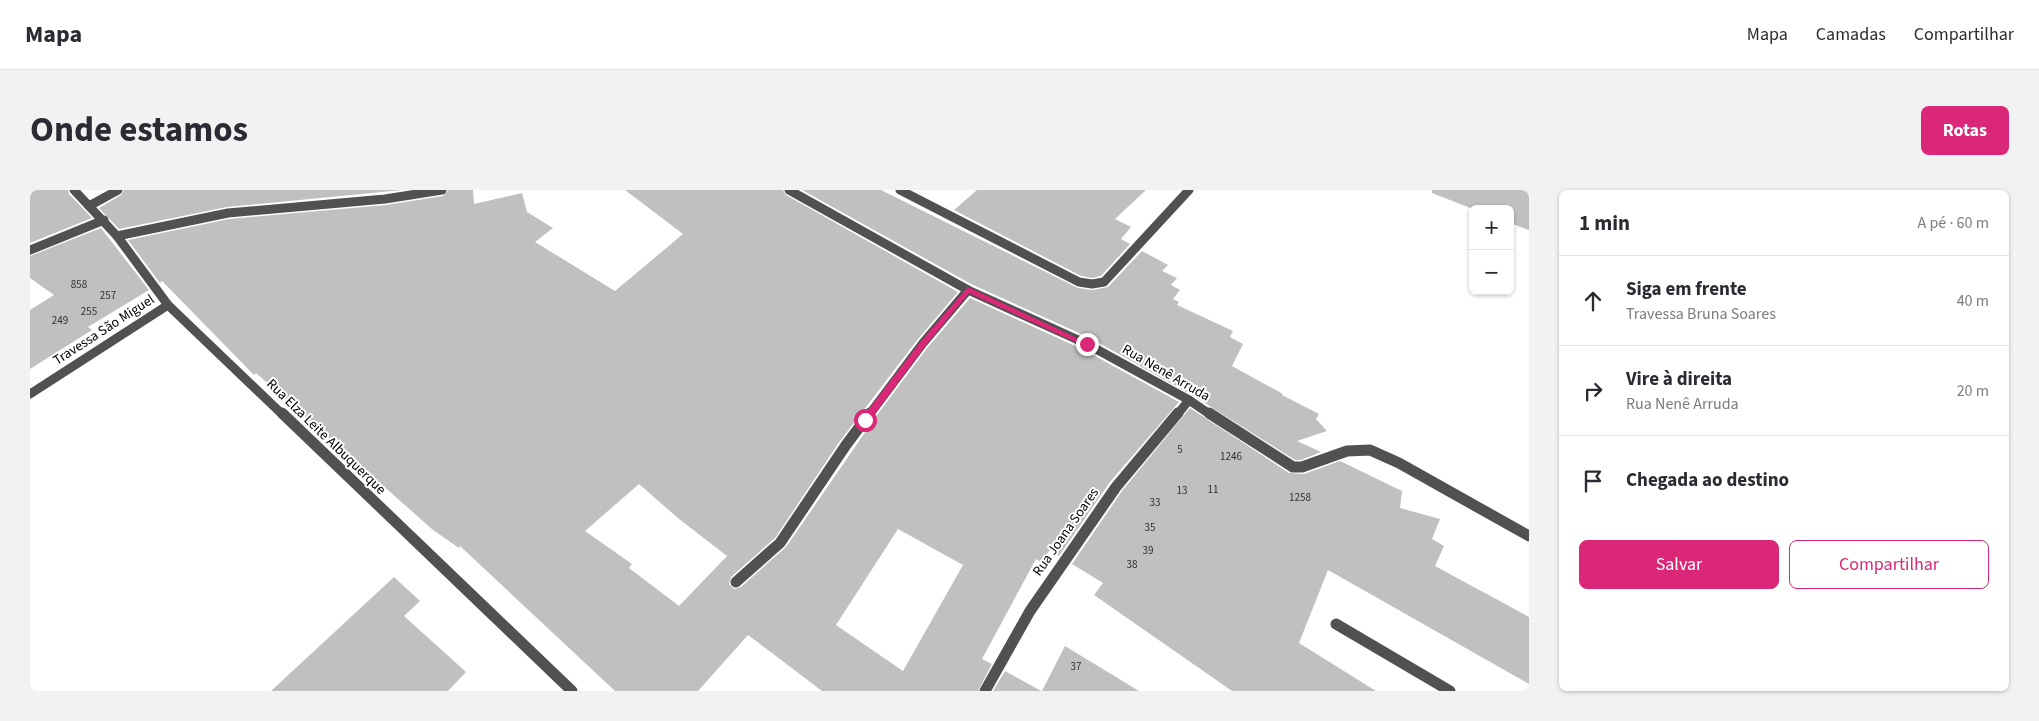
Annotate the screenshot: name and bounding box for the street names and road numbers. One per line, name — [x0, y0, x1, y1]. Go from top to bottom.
street label: Travessa São Miguel — [49, 289, 159, 370]
street label: Rua Nenê Arruda — [1118, 340, 1214, 406]
street label: Rua Elza Leite Albuquerque — [262, 375, 390, 499]
street label: Rua Joana Soares — [1028, 484, 1104, 580]

